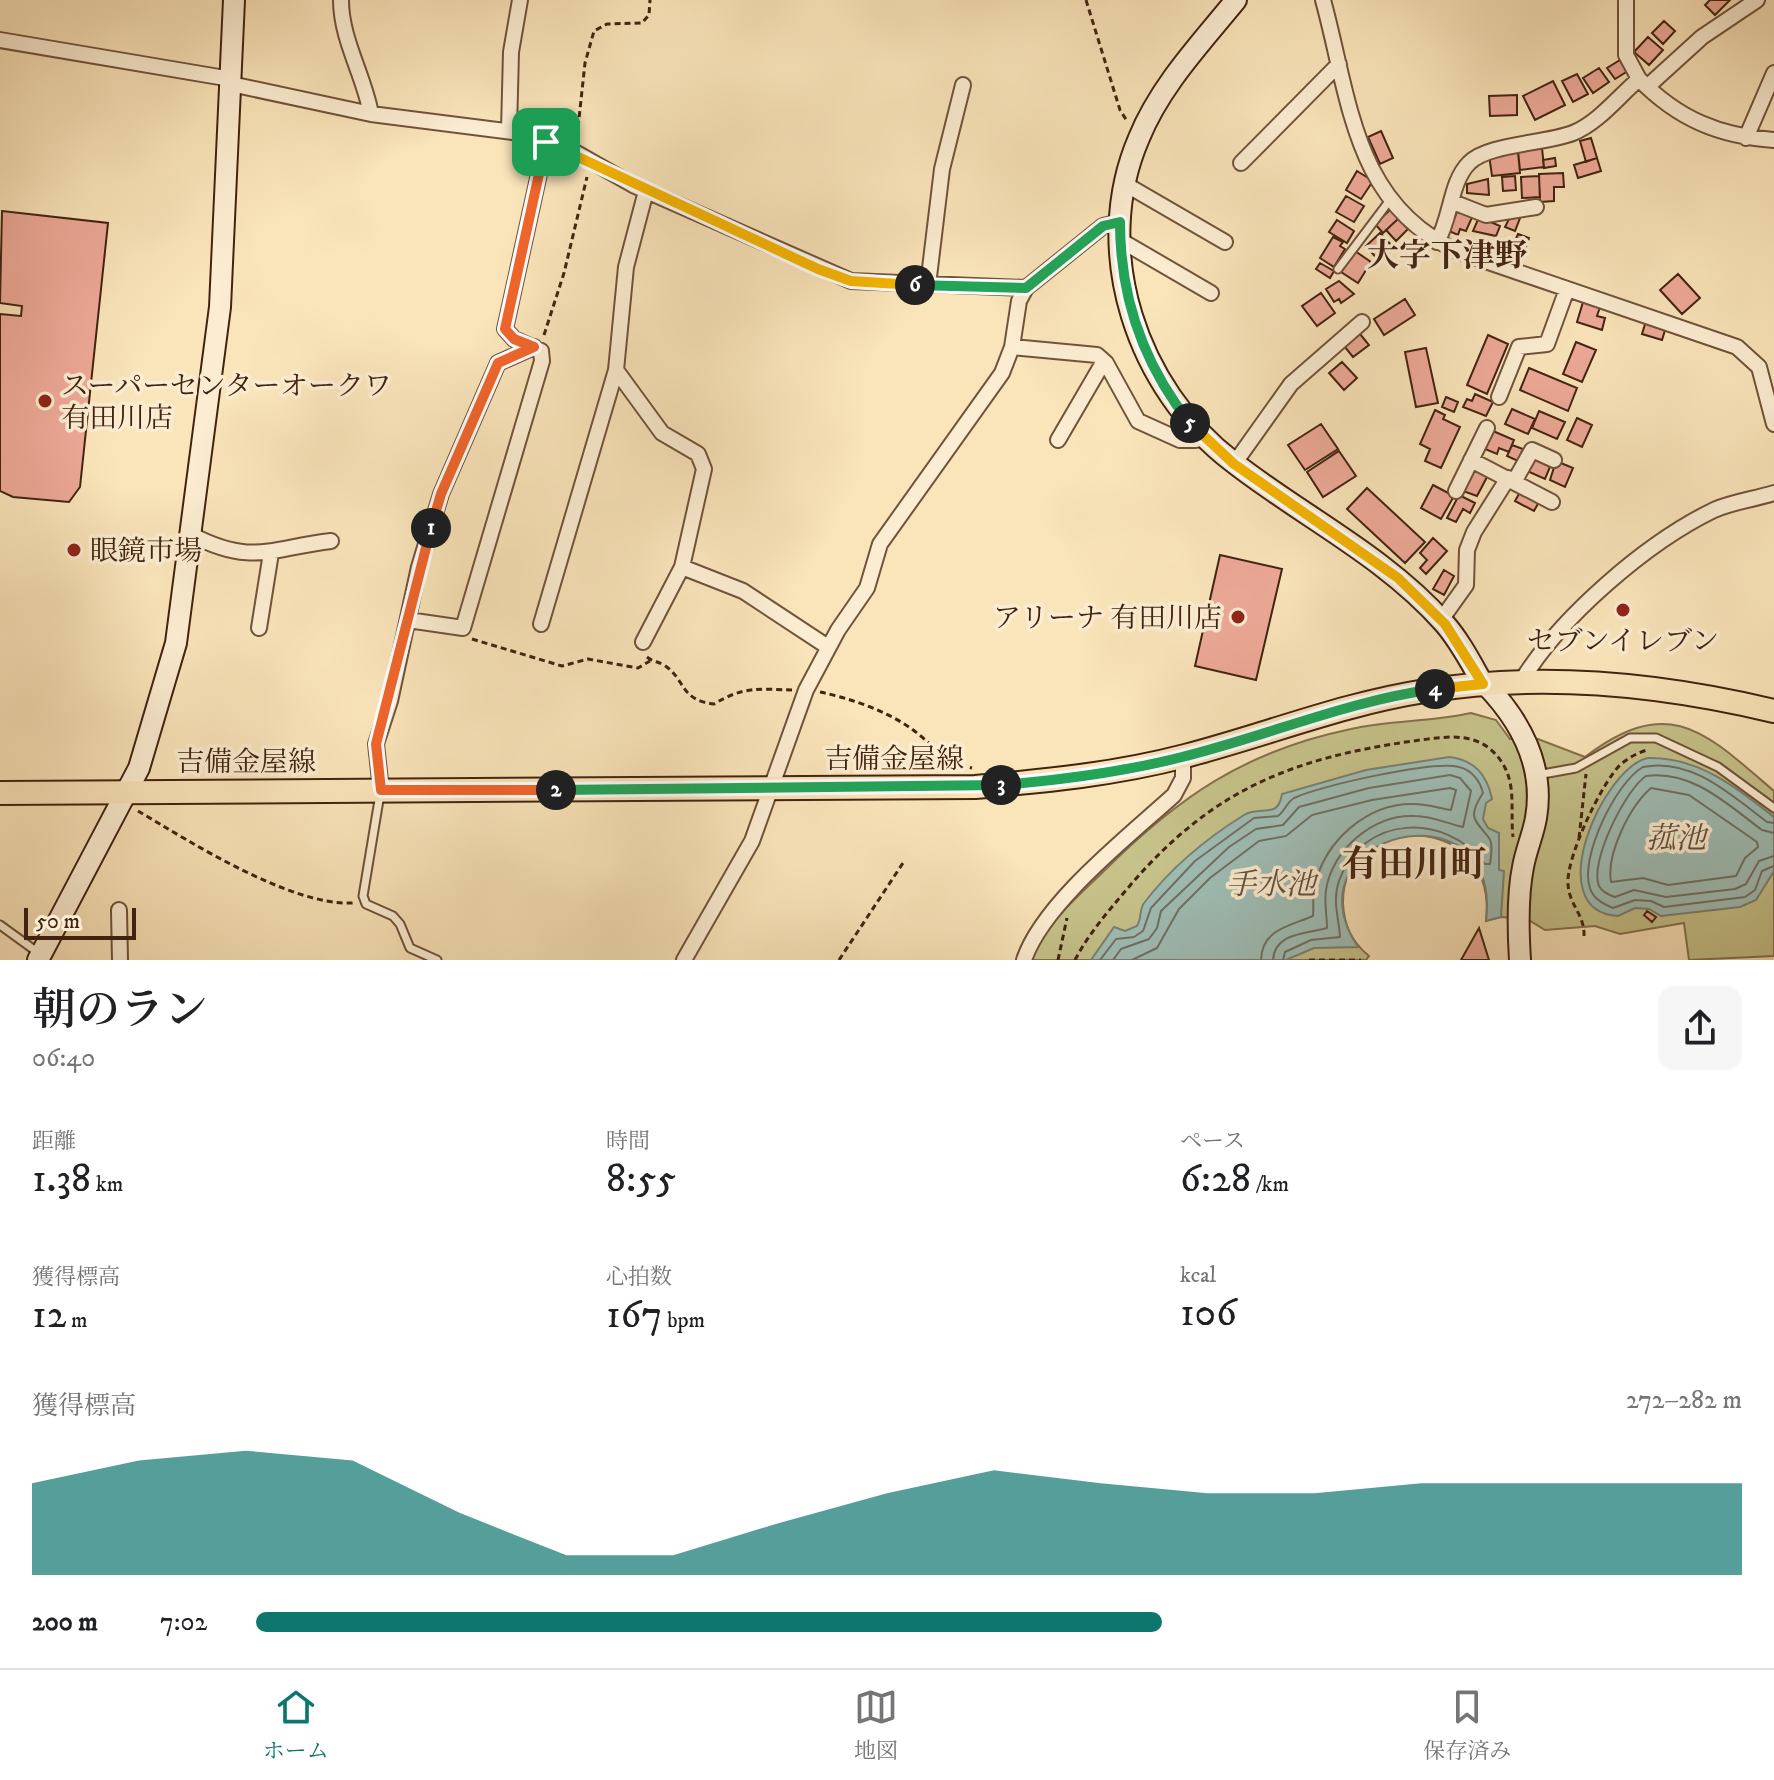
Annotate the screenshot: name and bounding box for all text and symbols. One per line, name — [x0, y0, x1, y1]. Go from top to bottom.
pin — [512, 108, 580, 176]
icon: arrive — [524, 120, 568, 164]
district label: 大字下津野 — [1367, 237, 1527, 277]
pin: 6 — [895, 265, 935, 305]
text: 6 — [909, 271, 921, 298]
place label: スーパーセンターオークワ 有田川店 — [61, 369, 392, 436]
marker: スーパーセンターオークワ 有田川店 — [36, 392, 54, 410]
pin: 5 — [1170, 403, 1210, 443]
text: 5 — [1185, 409, 1195, 436]
pin: 1 — [411, 508, 451, 548]
text: 1 — [427, 514, 435, 541]
place label: 眼鏡市場 — [90, 534, 202, 569]
marker: 眼鏡市場 — [65, 541, 83, 559]
place label: アリーナ 有田川店 — [993, 601, 1222, 636]
marker: セブンイレブン — [1614, 601, 1632, 619]
marker: アリーナ 有田川店 — [1229, 608, 1247, 626]
place label: セブンイレブン — [1527, 624, 1719, 659]
pin: 4 — [1415, 669, 1455, 709]
text: 4 — [1429, 675, 1441, 702]
street label: 吉備金屋線 — [824, 742, 964, 777]
street label: 吉備金屋線 — [176, 745, 316, 780]
pin: 3 — [981, 765, 1021, 805]
pin: 2 — [536, 770, 576, 810]
text: 3 — [997, 771, 1005, 798]
text: 2 — [551, 776, 561, 803]
water label: 菰池 — [1646, 821, 1709, 858]
district label: 有田川町 — [1342, 843, 1486, 888]
water label: 手水池 — [1226, 867, 1319, 904]
scale bar — [24, 904, 136, 940]
text: 50 m — [36, 908, 80, 935]
text: 朝のラン — [32, 984, 208, 1039]
button: share — [1658, 986, 1742, 1070]
text: 06:40 — [32, 1042, 95, 1075]
text: 距離 — [32, 1128, 76, 1155]
text: 時間 — [606, 1128, 650, 1155]
text: ペース — [1180, 1128, 1245, 1155]
text: 1.38 — [32, 1155, 91, 1205]
text: 8:55 — [606, 1155, 676, 1205]
text: 6:28 — [1180, 1155, 1251, 1205]
text: km — [91, 1171, 123, 1198]
text: /km — [1251, 1171, 1289, 1198]
text: kcal — [1180, 1262, 1216, 1289]
text: 獲得標高 — [32, 1264, 120, 1291]
text: 心拍数 — [606, 1264, 672, 1291]
text: 106 — [1180, 1289, 1237, 1339]
text: 12 — [32, 1291, 66, 1341]
text: 167 — [606, 1291, 662, 1341]
text: m — [66, 1307, 88, 1334]
text: bpm — [662, 1307, 705, 1334]
text: 272–282 m — [1626, 1384, 1742, 1417]
text: 獲得標高 — [32, 1390, 136, 1423]
text: 200 m — [32, 1606, 98, 1639]
text: 7:02 — [160, 1606, 207, 1639]
tab: ホーム — [263, 1685, 329, 1765]
tab: 地図 — [854, 1685, 898, 1765]
tab: 保存済み — [1423, 1685, 1511, 1765]

